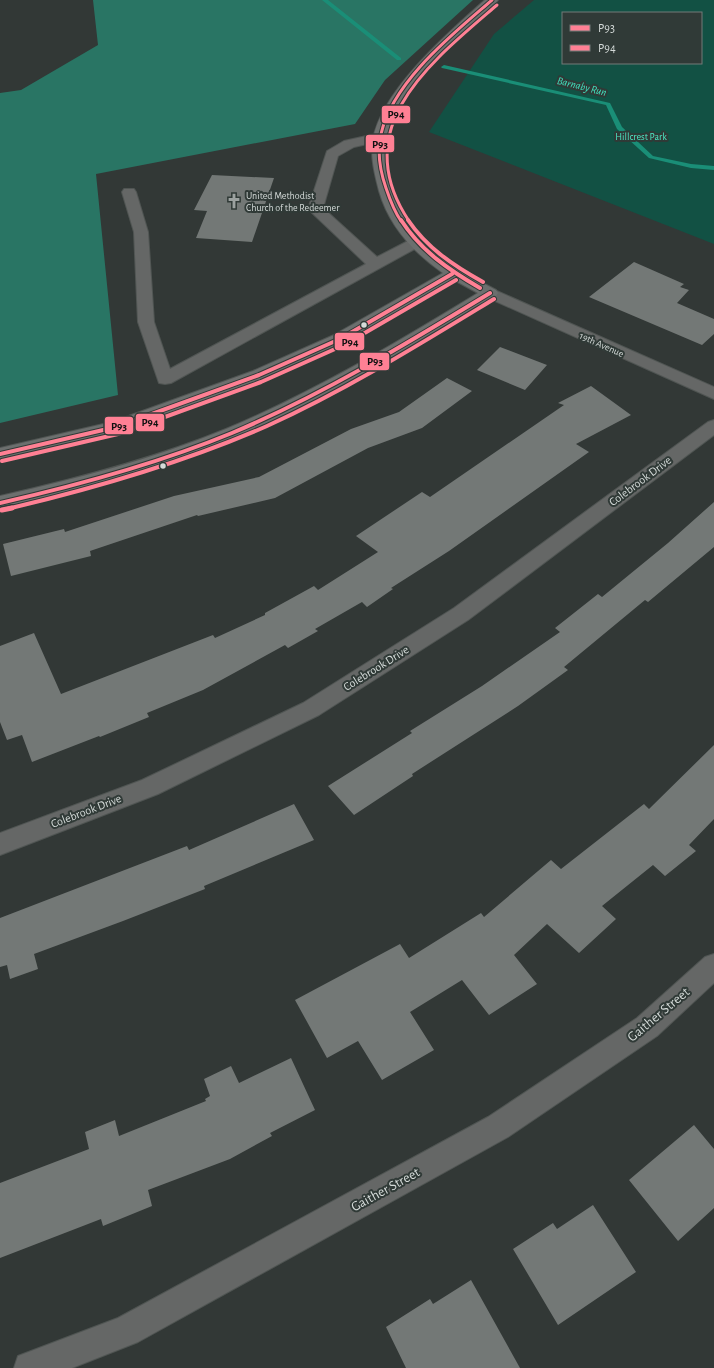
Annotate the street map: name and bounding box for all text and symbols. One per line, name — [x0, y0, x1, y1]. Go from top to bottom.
legend — [562, 12, 702, 64]
text: P93 — [598, 22, 615, 34]
text: P94 — [598, 42, 616, 54]
water label: Barnaby Run — [556, 75, 608, 98]
line badge: P94 — [381, 105, 411, 124]
text: P94 — [388, 109, 405, 120]
park label: Hillcrest Park — [615, 132, 667, 142]
line badge: P93 — [365, 134, 395, 153]
text: P93 — [372, 139, 388, 150]
place label: United Methodist Church of the Redeemer — [246, 191, 340, 213]
church icon: United Methodist Church of the Redeemer — [225, 192, 243, 210]
unlabelled marker — [359, 320, 369, 330]
street label: 19th Avenue — [578, 331, 626, 359]
line badge: P94 — [334, 332, 365, 351]
text: P94 — [342, 337, 359, 348]
line badge: P93 — [359, 352, 390, 371]
text: P93 — [367, 356, 383, 367]
line badge: P94 — [135, 413, 165, 432]
line badge: P93 — [104, 416, 134, 435]
text: P94 — [142, 417, 159, 428]
text: P93 — [111, 421, 127, 432]
street label: Colebrook Drive — [607, 454, 673, 508]
unlabelled marker — [158, 461, 168, 471]
street label: Colebrook Drive — [341, 643, 411, 693]
street label: Colebrook Drive — [49, 792, 123, 830]
street label: Gaither Street — [625, 985, 693, 1045]
street label: Gaither Street — [349, 1165, 423, 1214]

